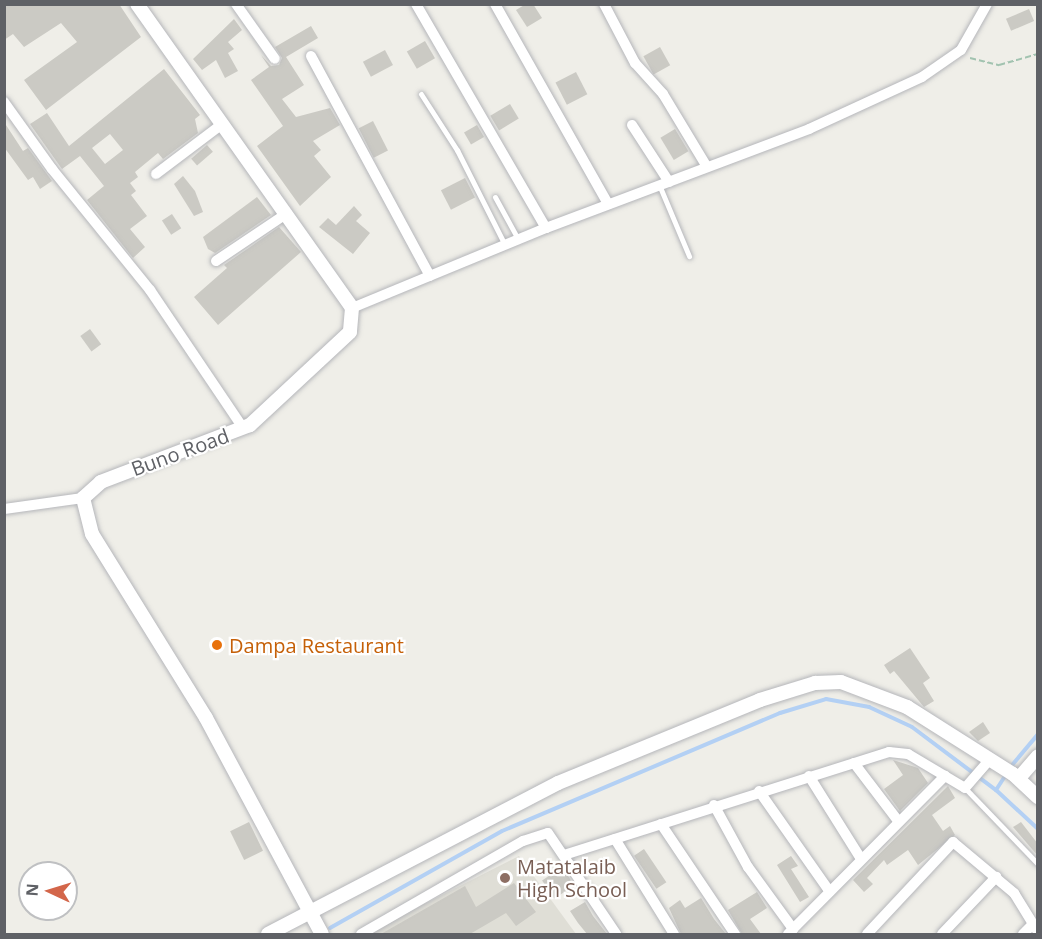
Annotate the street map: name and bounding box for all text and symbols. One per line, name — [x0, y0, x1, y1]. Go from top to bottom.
street label: Buno Road — [128, 423, 232, 481]
place label: Dampa Restaurant — [229, 633, 404, 657]
marker: Dampa Restaurant — [210, 638, 224, 652]
place label: Matatalaib High School — [517, 855, 627, 902]
north arrow — [18, 861, 78, 921]
marker: Matatalaib High School — [498, 871, 512, 885]
text: N — [21, 883, 43, 897]

